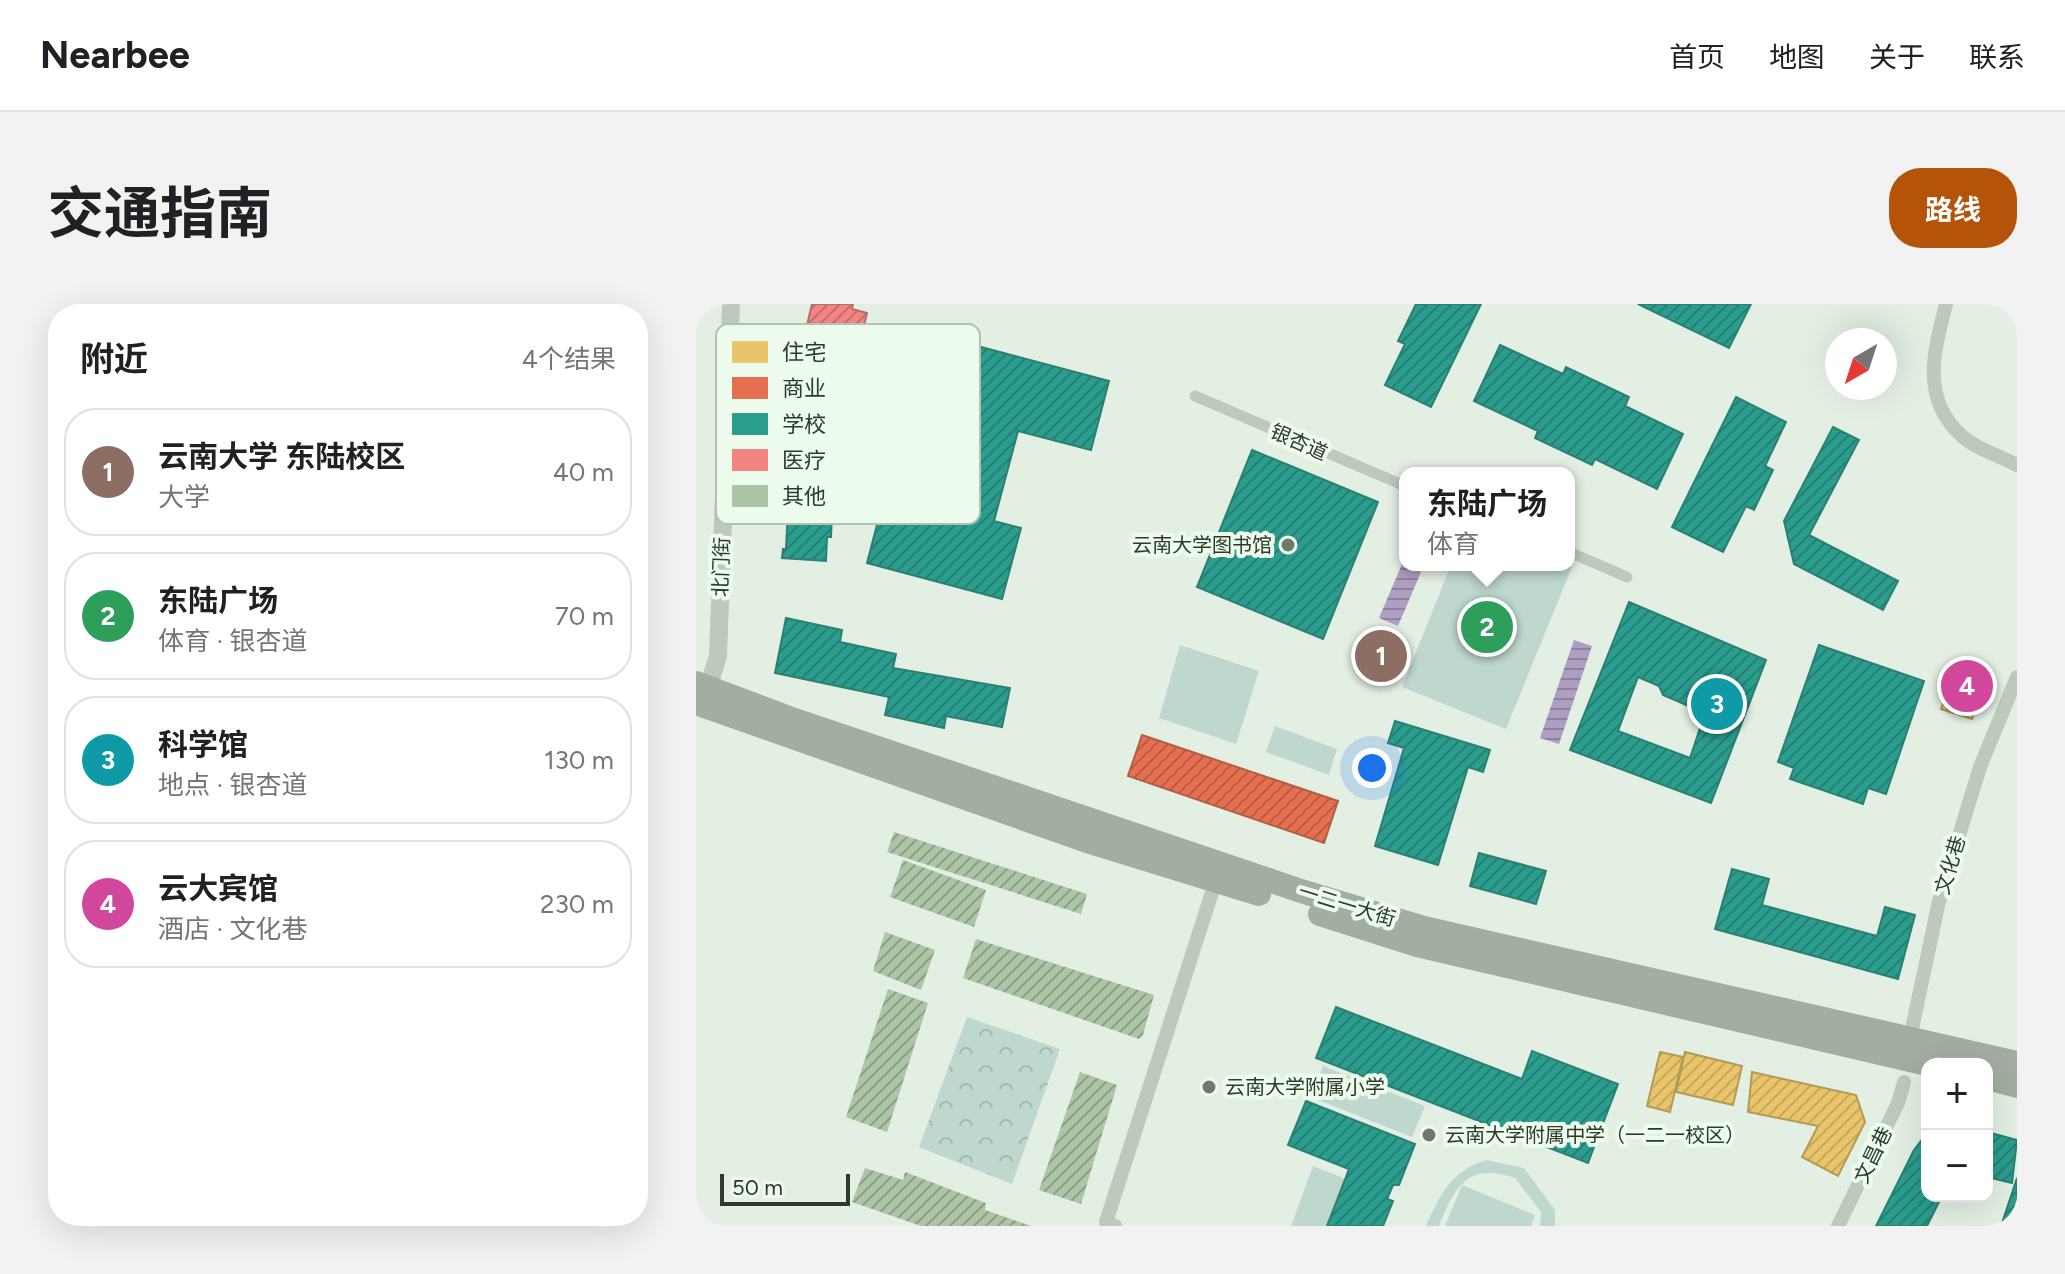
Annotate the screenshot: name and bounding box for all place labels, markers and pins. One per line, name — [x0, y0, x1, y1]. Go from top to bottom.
place label: 云南大学图书馆 — [1132, 533, 1272, 557]
marker: 云南大学图书馆 — [1279, 536, 1297, 554]
pin: 2 — [1461, 597, 1513, 657]
pin: 1 — [1355, 626, 1407, 686]
pin: 4 — [1941, 656, 1993, 716]
pin: 3 — [1691, 674, 1743, 734]
place label: 云南大学附属小学 — [1225, 1075, 1385, 1099]
marker: 云南大学附属小学 — [1200, 1078, 1218, 1096]
place label: 云南大学附属中学（一二一校区） — [1445, 1123, 1745, 1147]
marker: 云南大学附属中学（一二一校区） — [1420, 1126, 1438, 1144]

